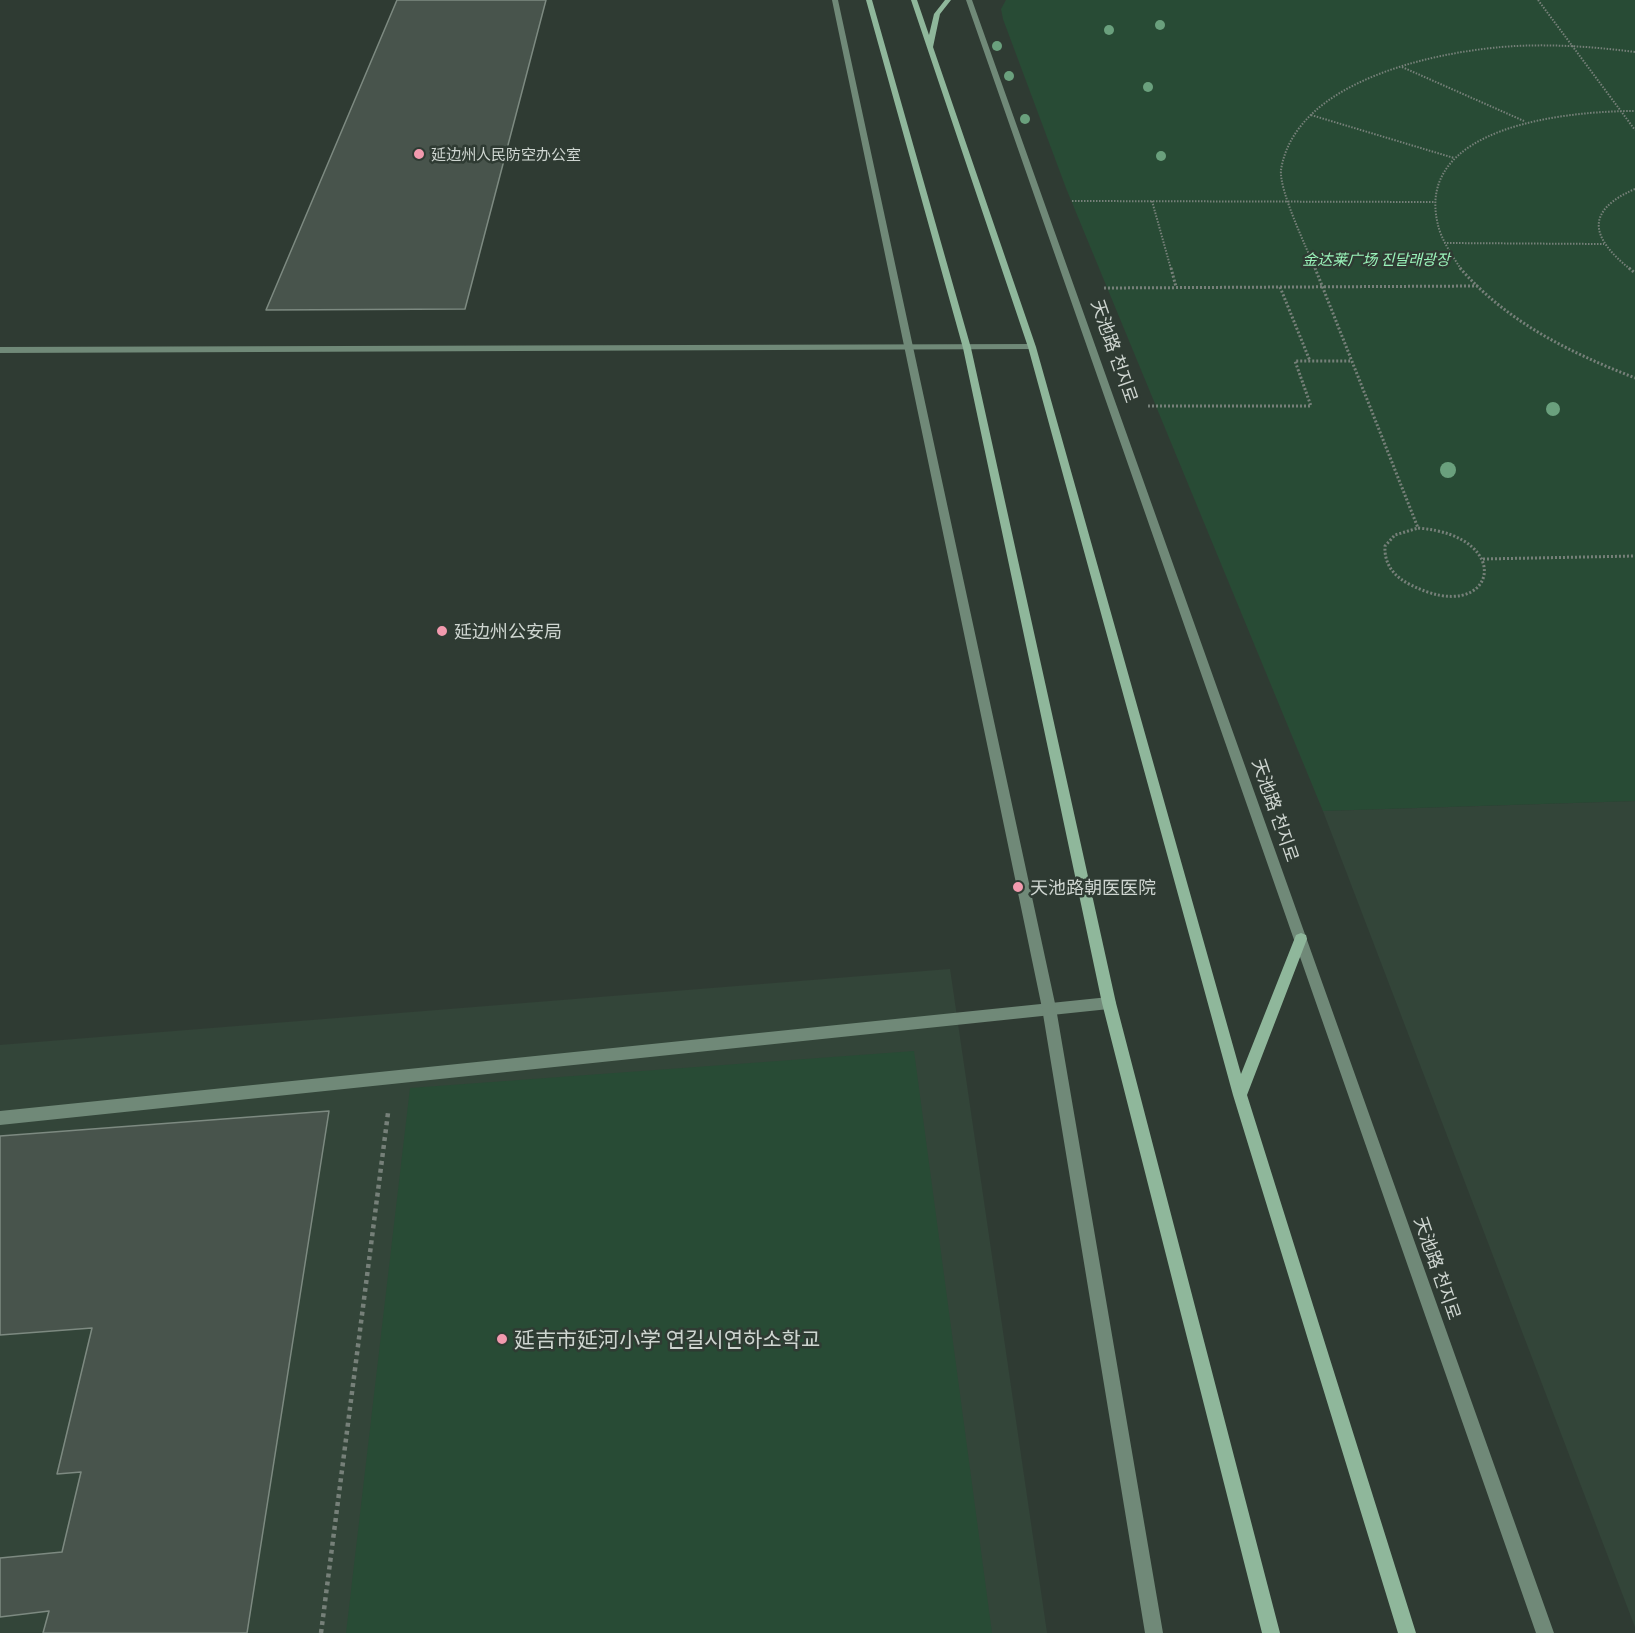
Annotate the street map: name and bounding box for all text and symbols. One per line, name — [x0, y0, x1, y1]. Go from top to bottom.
place label: 延边州人民防空办公室 — [431, 145, 581, 163]
marker: 延边州人民防空办公室 — [412, 147, 426, 161]
park label: 金达莱广场 진달래광장 — [1302, 250, 1450, 268]
street label: 天池路 천지로 — [1087, 297, 1143, 405]
place label: 延边州公安局 — [454, 620, 562, 642]
marker: 延边州公安局 — [435, 624, 449, 638]
street label: 天池路 천지로 — [1248, 756, 1304, 864]
place label: 天池路朝医医院 — [1030, 876, 1156, 898]
marker: 天池路朝医医院 — [1011, 880, 1025, 894]
street label: 天池路 천지로 — [1410, 1214, 1466, 1322]
place label: 延吉市延河小学 연길시연하소학교 — [514, 1326, 820, 1352]
marker: 延吉市延河小学 연길시연하소학교 — [495, 1332, 509, 1346]

